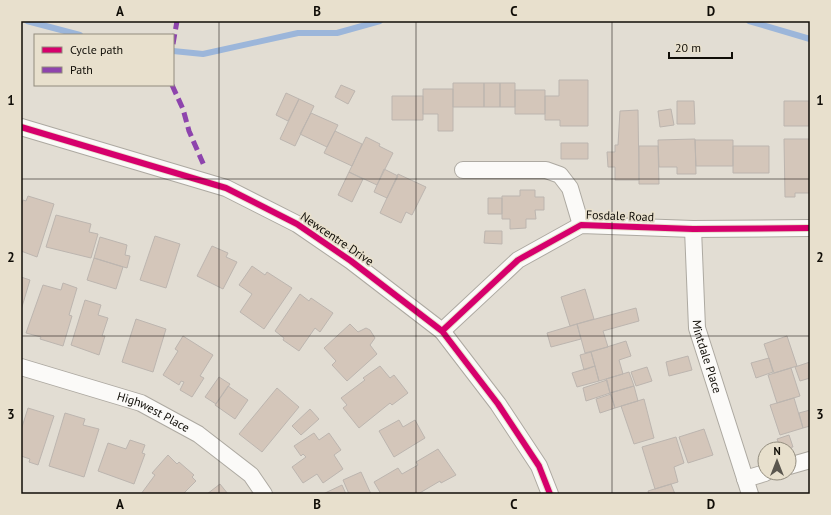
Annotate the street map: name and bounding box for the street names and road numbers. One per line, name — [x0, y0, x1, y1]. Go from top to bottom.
street label: Fosdale Road — [586, 207, 654, 224]
street label: Newcentre Drive — [298, 209, 377, 269]
street label: Mintdale Place — [690, 320, 725, 395]
street label: Highwest Place — [115, 388, 192, 435]

